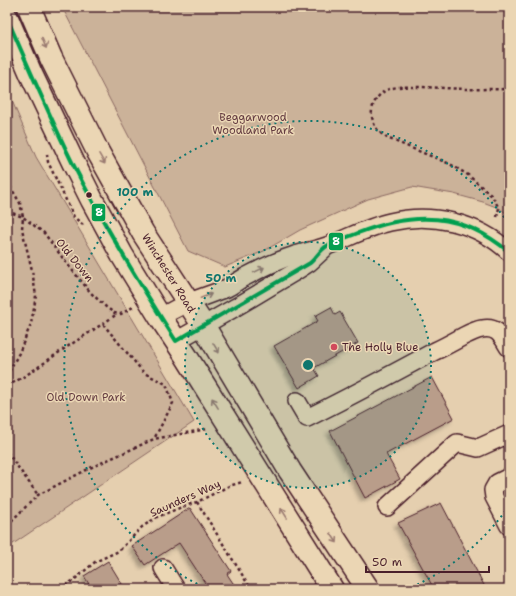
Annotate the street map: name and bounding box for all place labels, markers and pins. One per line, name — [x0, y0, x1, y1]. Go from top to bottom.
unlabelled marker — [84, 190, 94, 200]
place label: The Holly Blue — [342, 340, 418, 355]
marker: The Holly Blue — [329, 342, 339, 352]
centre of rings — [301, 358, 315, 372]

